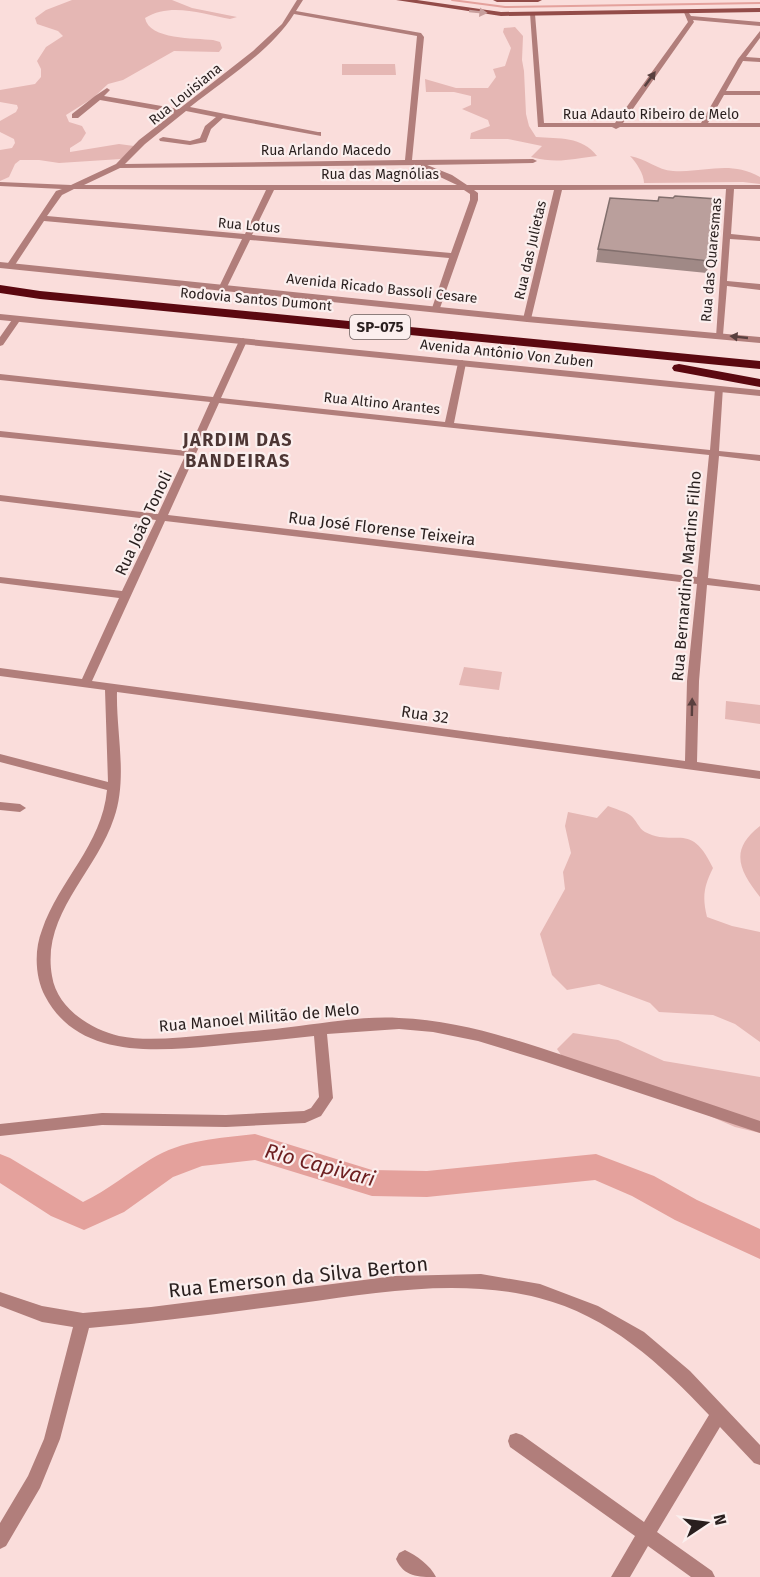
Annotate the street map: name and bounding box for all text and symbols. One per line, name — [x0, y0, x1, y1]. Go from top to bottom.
one-way arrow — [469, 7, 488, 17]
street label: Rua Louisiana — [145, 60, 225, 129]
one-way arrow — [644, 71, 655, 87]
street label: Rua Adauto Ribeiro de Melo — [563, 106, 739, 123]
street label: Rua Arlando Macedo — [261, 142, 391, 159]
street label: Rua das Magnólias — [321, 166, 440, 183]
street label: Rua das Quaresmas — [698, 197, 725, 323]
street label: Rua das Julietas — [511, 198, 550, 301]
street label: Rua Lotus — [217, 214, 281, 237]
street label: Avenida Ricado Bassoli Cesare — [286, 270, 478, 307]
street label: Rodovia Santos Dumont — [179, 284, 334, 315]
road number: SP-075 — [350, 315, 410, 339]
one-way arrow — [730, 333, 749, 342]
street label: Avenida Antônio Von Zuben — [419, 336, 595, 371]
street label: Rua Altino Arantes — [323, 389, 441, 418]
district label: JARDIM DAS BANDEIRAS — [182, 429, 293, 472]
street label: Rua João Tonoli — [111, 468, 176, 578]
street label: Rua Bernardino Martins Filho — [668, 470, 705, 682]
street label: Rua José Florense Teixeira — [287, 508, 477, 549]
one-way arrow — [687, 698, 697, 717]
street label: Rua 32 — [400, 702, 450, 727]
street label: Rua Manoel Militão de Melo — [158, 999, 360, 1036]
water label: Rio Capivari — [262, 1138, 378, 1192]
street label: Rua Emerson da Silva Berton — [167, 1251, 429, 1303]
north arrow — [676, 1493, 736, 1553]
text: N — [710, 1512, 731, 1527]

